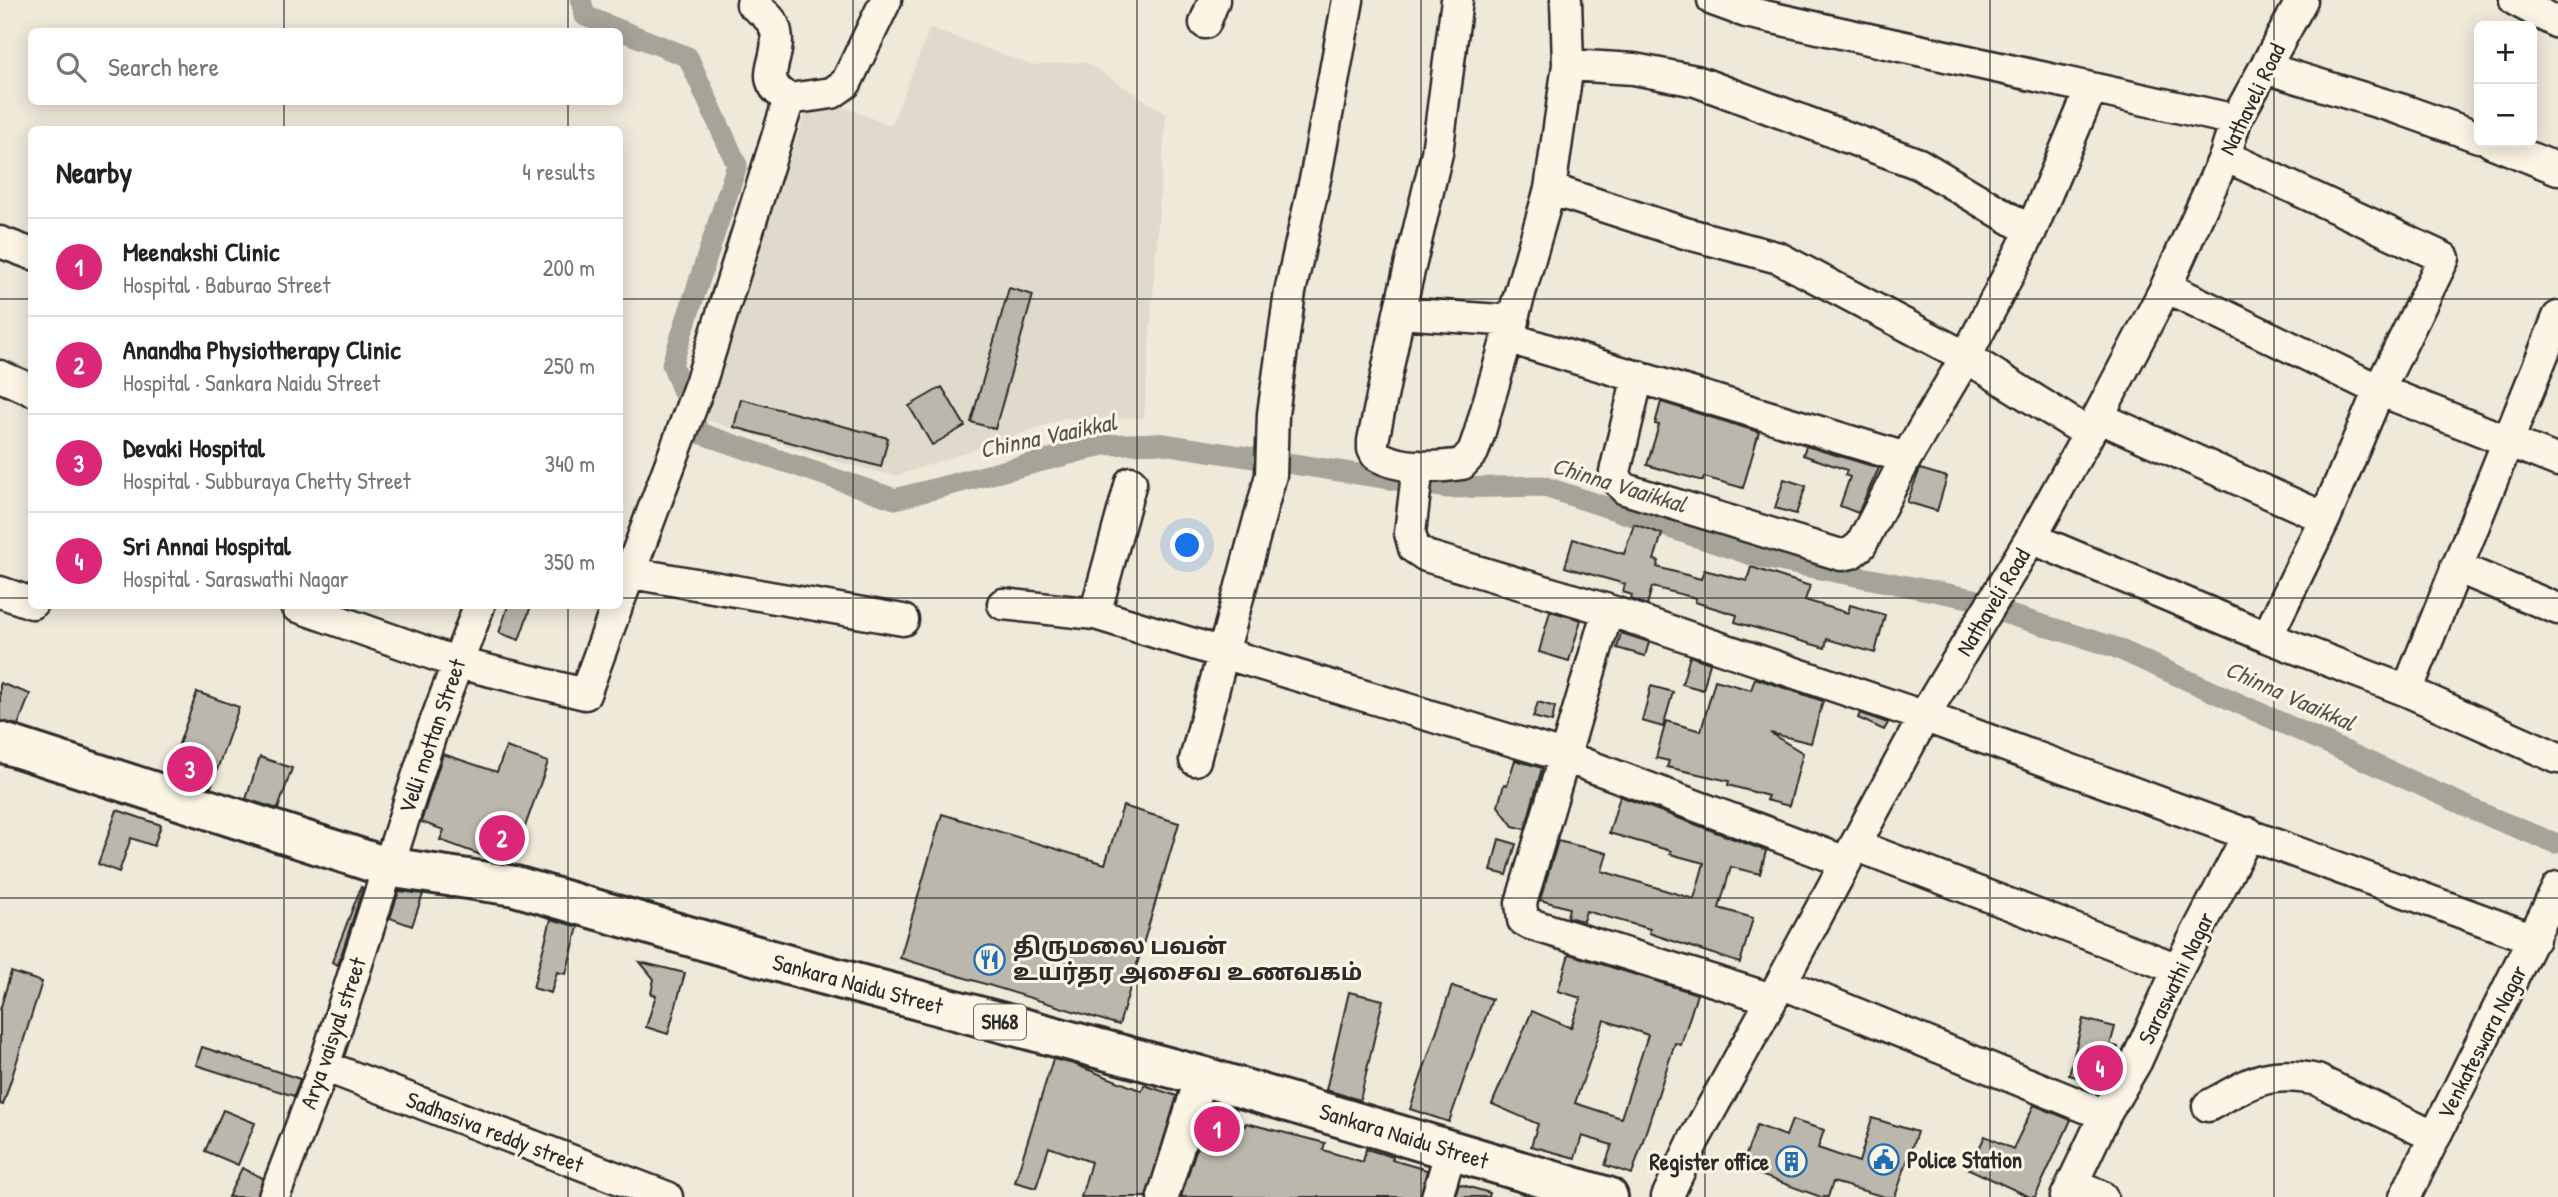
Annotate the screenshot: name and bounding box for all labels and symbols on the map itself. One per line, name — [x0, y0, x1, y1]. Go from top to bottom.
street label: Nathaveli Road — [2211, 38, 2292, 160]
water label: Chinna Vaaikkal — [977, 405, 1120, 465]
water label: Chinna Vaaikkal — [1548, 448, 1692, 520]
your location — [1170, 528, 1204, 562]
street label: Nathaveli Road — [1948, 542, 2037, 661]
water label: Chinna Vaaikkal — [2221, 652, 2362, 739]
street label: Velli mottan Street — [391, 653, 473, 817]
pin: 3 — [167, 743, 213, 795]
pin: 2 — [479, 812, 525, 864]
street label: Saraswathi Nagar — [2130, 906, 2221, 1049]
place label: திருமலை பவன் உயர்தர அசைவ உணவகம் — [1013, 930, 1362, 987]
restaurant icon: திருமலை பவன் உயர்தர அசைவ உணவகம் — [973, 942, 1007, 976]
street label: Sankara Naidu Street — [770, 946, 948, 1021]
street label: Arya vaisyal street — [292, 952, 373, 1113]
street label: Venkateswara Nagar — [2429, 959, 2534, 1124]
road number: SH68 — [974, 1004, 1026, 1040]
pin: 4 — [2077, 1042, 2123, 1094]
street label: Sadhasiva reddy street — [402, 1083, 589, 1180]
street label: Sankara Naidu Street — [1316, 1095, 1493, 1176]
pin: 1 — [1194, 1103, 1240, 1155]
public building icon: Police Station — [1867, 1143, 1901, 1177]
place label: Police Station — [1907, 1144, 2022, 1175]
building icon: Register office — [1775, 1145, 1809, 1179]
place label: Register office — [1649, 1146, 1770, 1178]

